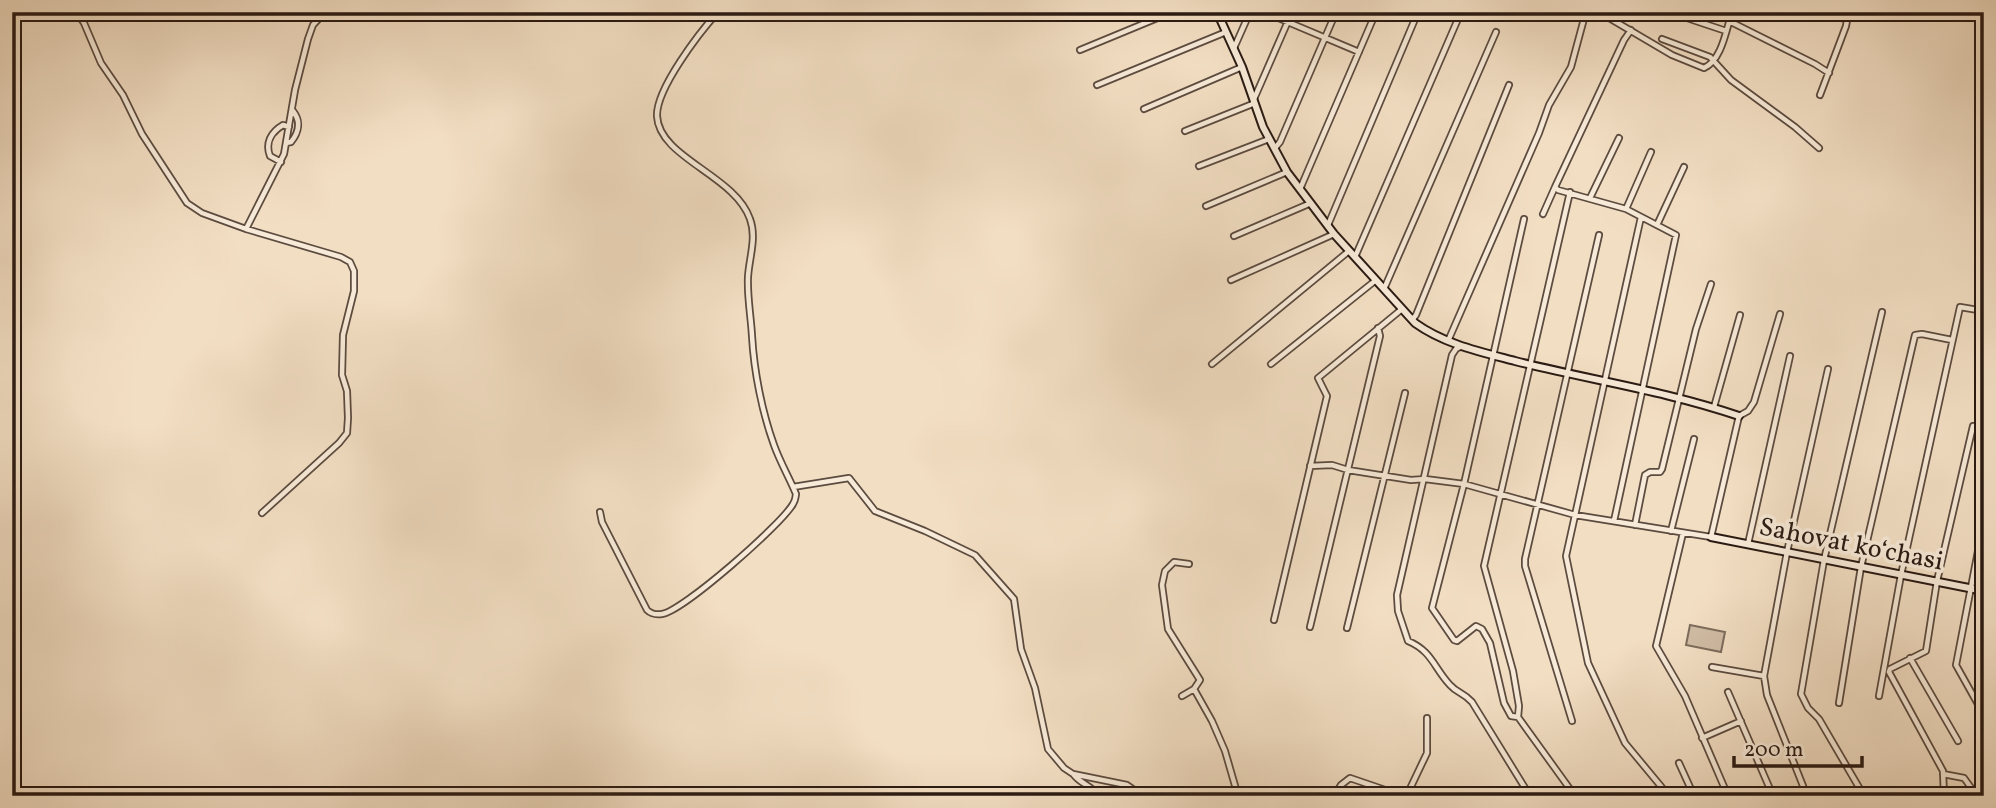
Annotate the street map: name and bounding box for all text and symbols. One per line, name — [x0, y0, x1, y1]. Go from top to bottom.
street label: Sahovat koʻchasi — [1756, 509, 1946, 581]
scale bar — [1734, 724, 1861, 768]
text: 200 m — [1744, 736, 1804, 765]

